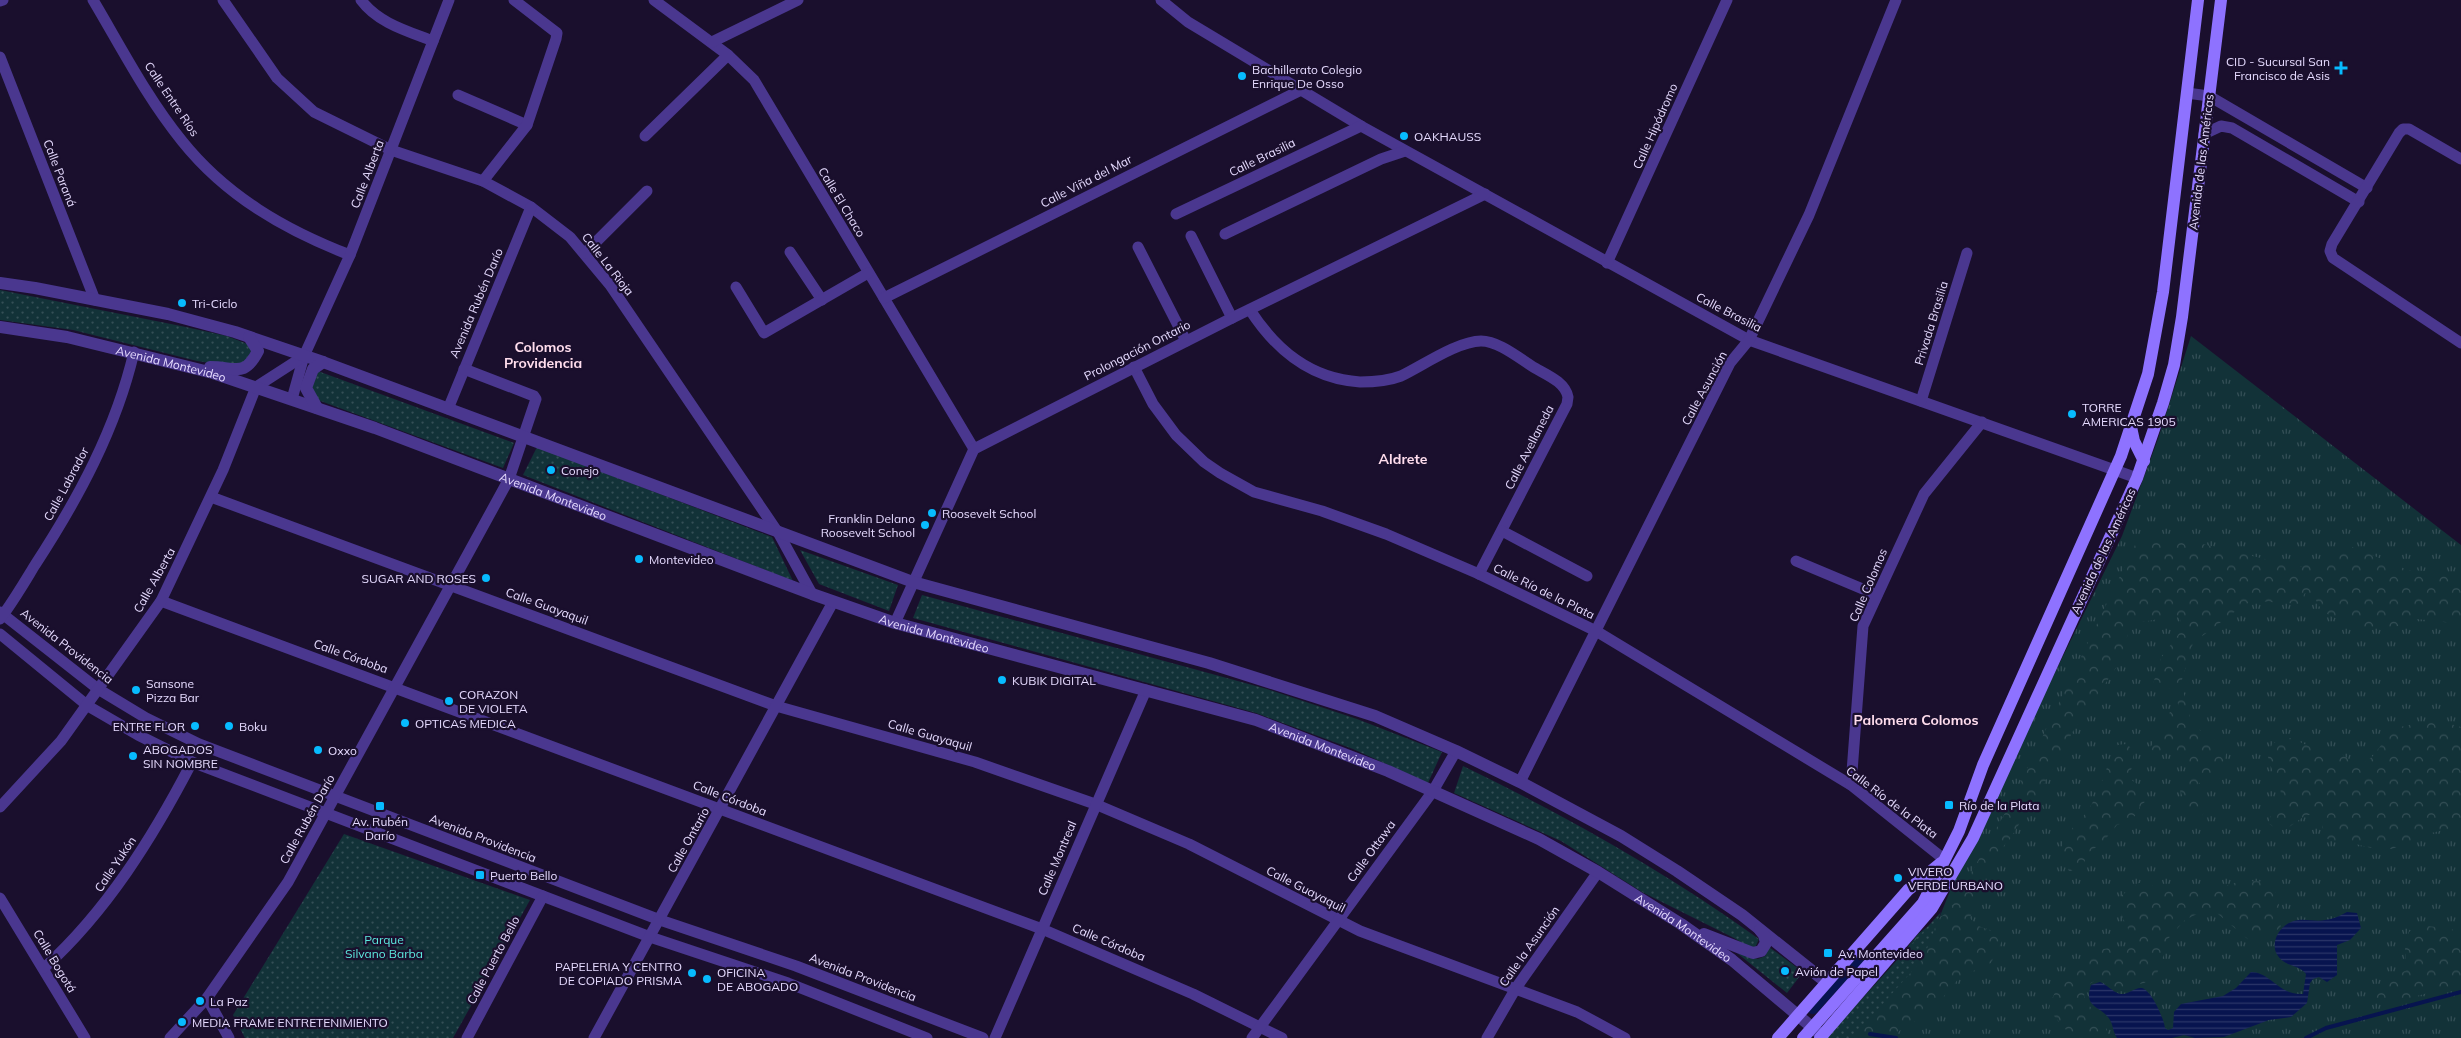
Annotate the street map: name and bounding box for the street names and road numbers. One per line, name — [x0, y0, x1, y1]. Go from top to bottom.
street label: Calle Entre Ríos — [142, 59, 203, 139]
street label: Calle Hipódromo — [1629, 81, 1681, 171]
street label: Avenida de las Américas — [2185, 93, 2217, 231]
street label: Calle Brasilia — [1226, 134, 1298, 180]
street label: Calle Paraná — [40, 137, 80, 209]
street label: Calle Alberta — [347, 138, 387, 210]
street label: Calle Viña del Mar — [1038, 151, 1135, 211]
street label: Calle El Chaco — [815, 164, 869, 240]
street label: Calle La Rioja — [579, 230, 637, 298]
street label: Avenida Rubén Darío — [446, 246, 506, 360]
street label: Privada Brasilia — [1911, 279, 1951, 367]
street label: Calle Brasilia — [1694, 289, 1764, 335]
street label: Prolongación Ontario — [1081, 317, 1193, 383]
street label: Avenida Montevideo — [114, 342, 228, 385]
street label: Calle Asunción — [1678, 348, 1730, 428]
street label: Calle Avellaneda — [1501, 402, 1557, 492]
street label: Calle Labrador — [40, 444, 92, 523]
street label: Avenida Montevideo — [498, 469, 609, 523]
street label: Avenida de las Américas — [2067, 486, 2139, 616]
street label: Calle Alberta — [130, 545, 178, 615]
street label: Calle Colomos — [1846, 546, 1890, 624]
street label: Calle Río de la Plata — [1491, 560, 1597, 622]
street label: Calle Guayaquil — [504, 584, 590, 628]
street label: Avenida Providencia — [18, 605, 116, 687]
street label: Avenida Montevideo — [877, 611, 991, 655]
street label: Calle Córdoba — [312, 636, 390, 676]
street label: Calle Guayaquil — [886, 716, 974, 754]
street label: Avenida Montevideo — [1267, 718, 1379, 773]
street label: Calle Río de la Plata — [1843, 763, 1941, 841]
street label: Calle Rubén Darío — [276, 772, 338, 866]
street label: Calle Córdoba — [691, 777, 769, 819]
street label: Calle Ontario — [664, 805, 712, 875]
street label: Avenida Providencia — [427, 811, 539, 865]
street label: Calle Ottawa — [1344, 817, 1398, 885]
street label: Calle Montreal — [1035, 818, 1079, 898]
street label: Calle Yukón — [91, 833, 139, 895]
street label: Calle Guayaquil — [1264, 863, 1348, 915]
street label: Avenida Montevideo — [1632, 890, 1735, 965]
street label: Calle la Asunción — [1496, 903, 1562, 989]
street label: Calle Puerto Bello — [463, 913, 523, 1007]
street label: Calle Córdoba — [1070, 920, 1148, 964]
street label: Calle Bogotá — [30, 927, 80, 995]
street label: Avenida Providencia — [807, 950, 919, 1004]

